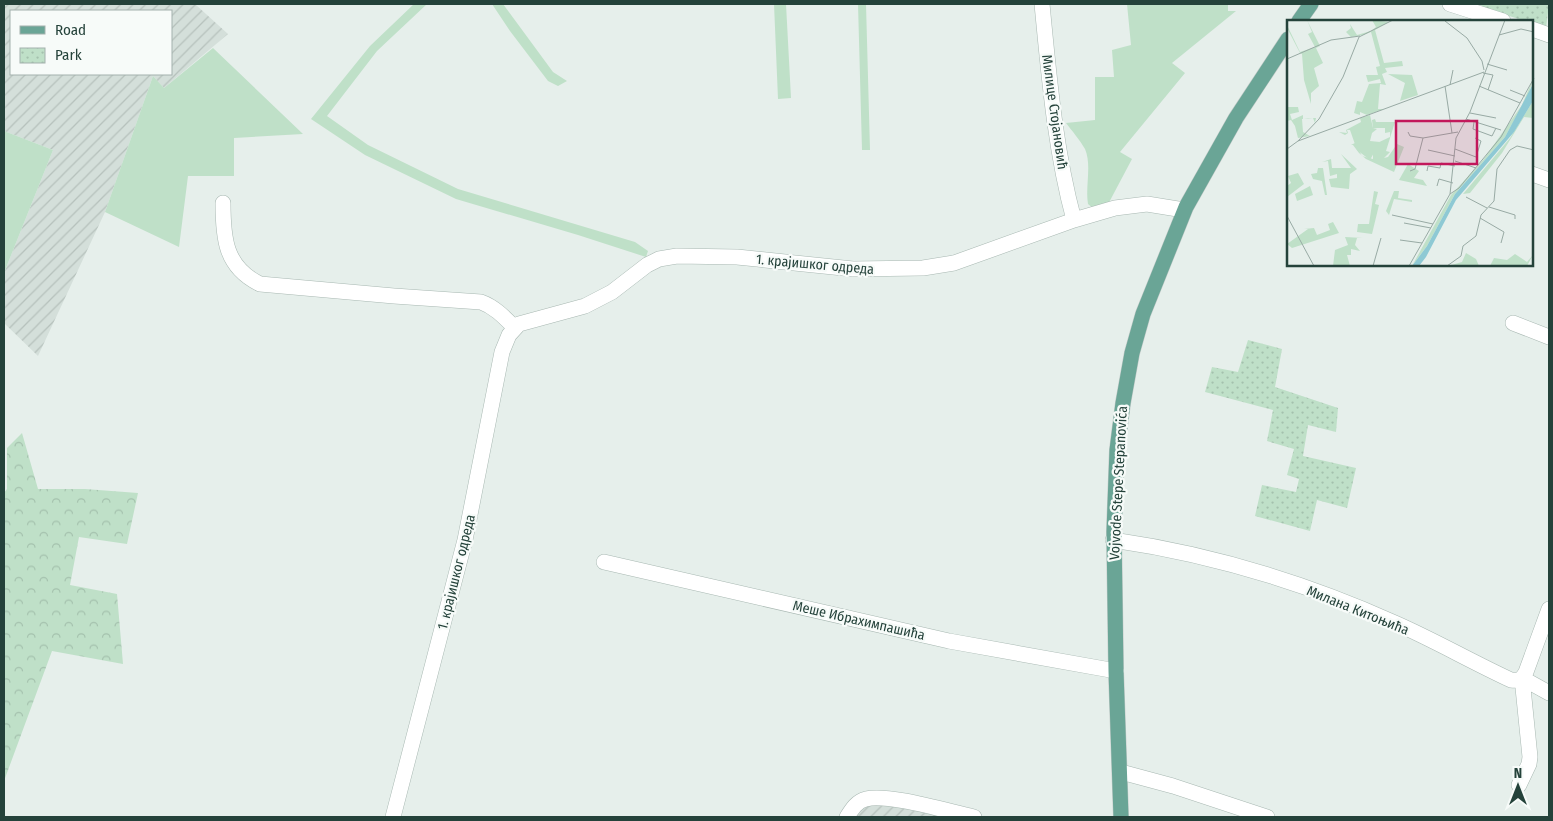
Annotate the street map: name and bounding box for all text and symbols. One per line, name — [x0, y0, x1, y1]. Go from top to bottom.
legend — [10, 10, 172, 75]
inset map — [1287, 20, 1533, 266]
text: Road — [55, 21, 86, 39]
text: Park — [55, 46, 82, 64]
street label: Милице Стојановић — [1038, 53, 1071, 171]
street label: 1. крајишког одреда — [755, 251, 875, 278]
street label: Vojvode Stepe Stepanovića — [1106, 405, 1131, 561]
street label: 1. крајишког одреда — [434, 513, 479, 632]
street label: Милана Китоњића — [1304, 582, 1412, 639]
street label: Меше Ибрахимпашића — [791, 597, 927, 644]
north arrow — [1493, 761, 1543, 811]
text: N — [1514, 765, 1522, 782]

